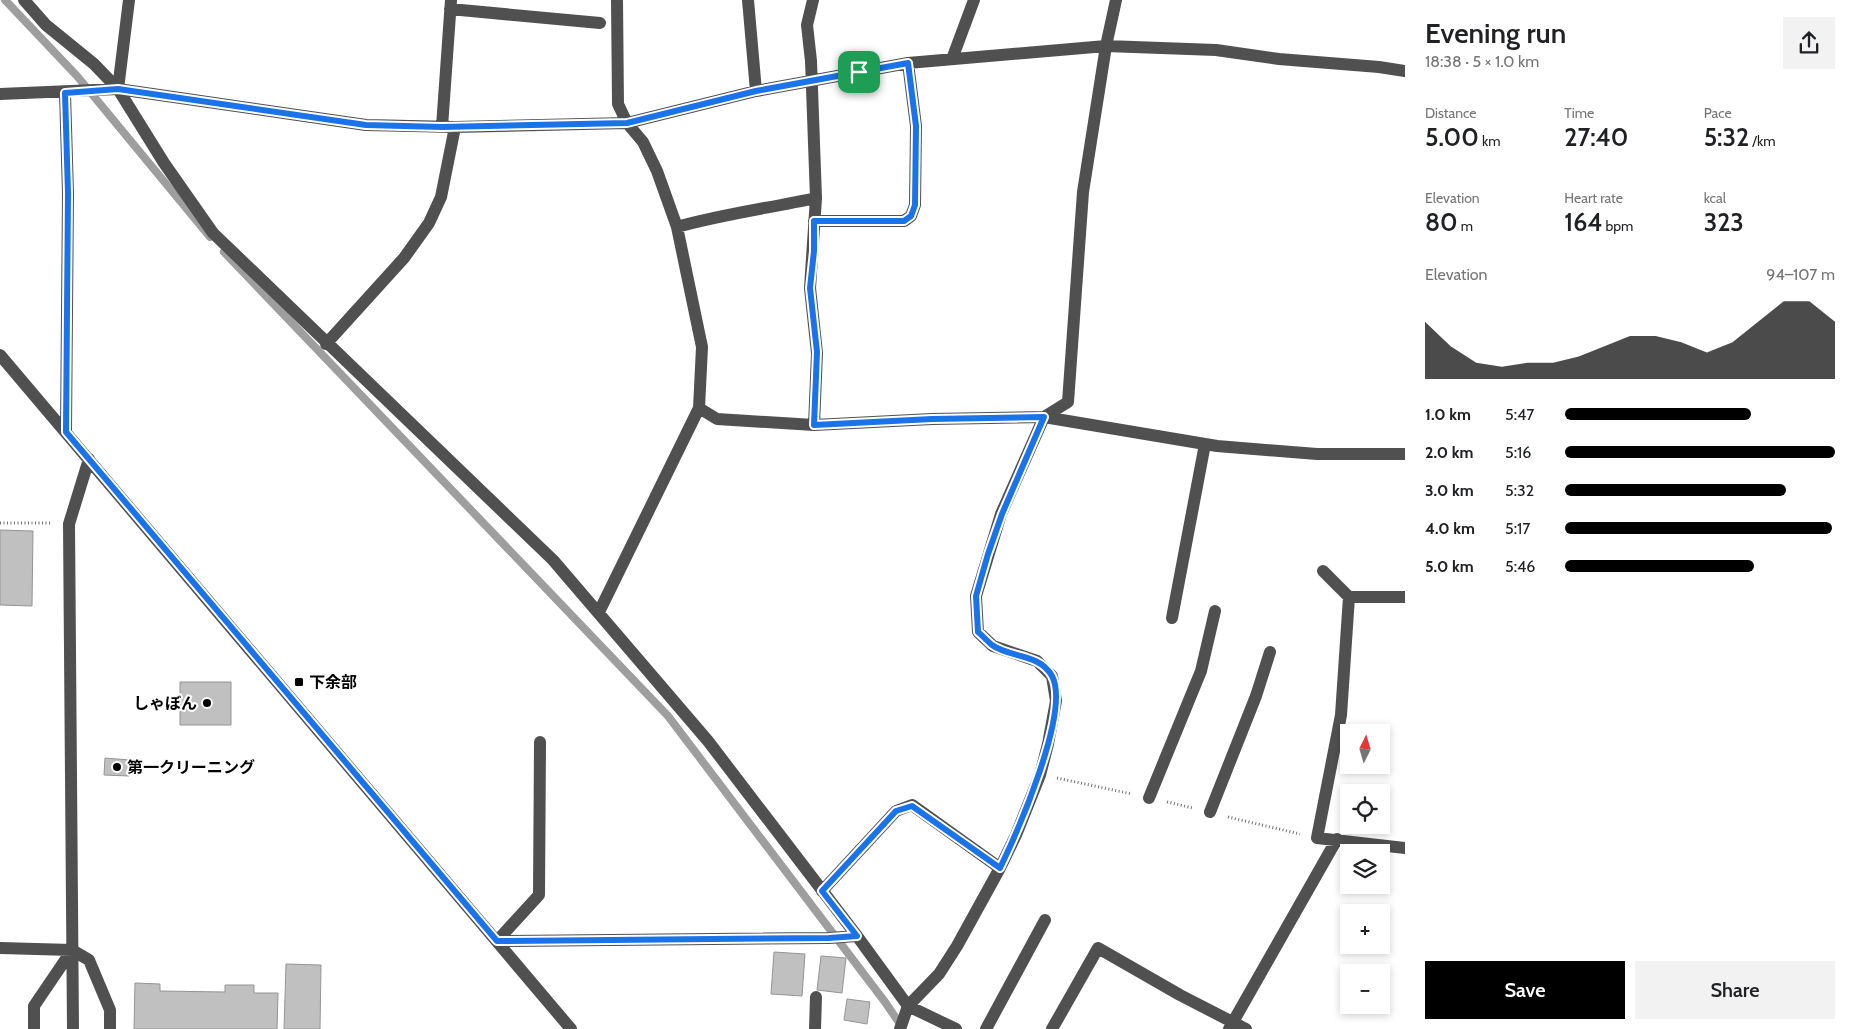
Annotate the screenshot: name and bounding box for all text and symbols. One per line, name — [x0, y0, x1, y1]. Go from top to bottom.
text: Evening run — [1425, 16, 1566, 50]
button: share — [1783, 17, 1835, 69]
pin — [838, 51, 880, 93]
text: 18:38 · 5 × 1.0 km — [1425, 52, 1539, 71]
icon: arrive — [845, 58, 873, 86]
text: Distance — [1425, 104, 1477, 122]
text: Time — [1564, 104, 1594, 122]
text: Pace — [1704, 104, 1732, 122]
text: 5.00 — [1425, 122, 1479, 152]
text: 27:40 — [1564, 122, 1628, 152]
text: 5:32 — [1704, 122, 1749, 152]
text: km — [1479, 132, 1500, 150]
text: /km — [1749, 132, 1775, 150]
text: Elevation — [1425, 189, 1480, 207]
text: Heart rate — [1564, 189, 1623, 207]
text: kcal — [1704, 189, 1726, 207]
text: 80 — [1425, 207, 1458, 237]
text: 164 — [1564, 207, 1602, 237]
text: 323 — [1704, 207, 1744, 237]
text: m — [1458, 217, 1473, 235]
text: bpm — [1602, 217, 1633, 235]
text: Elevation — [1425, 265, 1488, 284]
text: 94–107 m — [1766, 265, 1835, 284]
text: 1.0 km — [1425, 405, 1471, 424]
text: 5:47 — [1505, 405, 1534, 424]
text: 2.0 km — [1425, 443, 1473, 462]
text: 5:16 — [1505, 443, 1531, 462]
text: 3.0 km — [1425, 481, 1474, 500]
text: 5:32 — [1505, 481, 1534, 500]
text: 4.0 km — [1425, 519, 1475, 538]
text: 5:17 — [1505, 519, 1530, 538]
text: 5.0 km — [1425, 557, 1474, 576]
text: 5:46 — [1505, 557, 1535, 576]
place label: 下余部 — [309, 673, 357, 692]
marker: 下余部 — [293, 676, 305, 688]
place label: しゃぼん — [133, 694, 197, 713]
marker: しゃぼん — [201, 697, 213, 709]
north arrow — [1340, 724, 1390, 774]
map controls — [1340, 724, 1390, 1014]
place label: 第一クリーニング — [127, 758, 255, 777]
marker: 第一クリーニング — [111, 761, 123, 773]
button: locate — [1340, 784, 1390, 834]
button: layers — [1340, 844, 1390, 894]
button: + — [1340, 904, 1390, 954]
button: Save — [1425, 961, 1625, 1019]
button: Share — [1635, 961, 1835, 1019]
button: − — [1340, 964, 1390, 1014]

